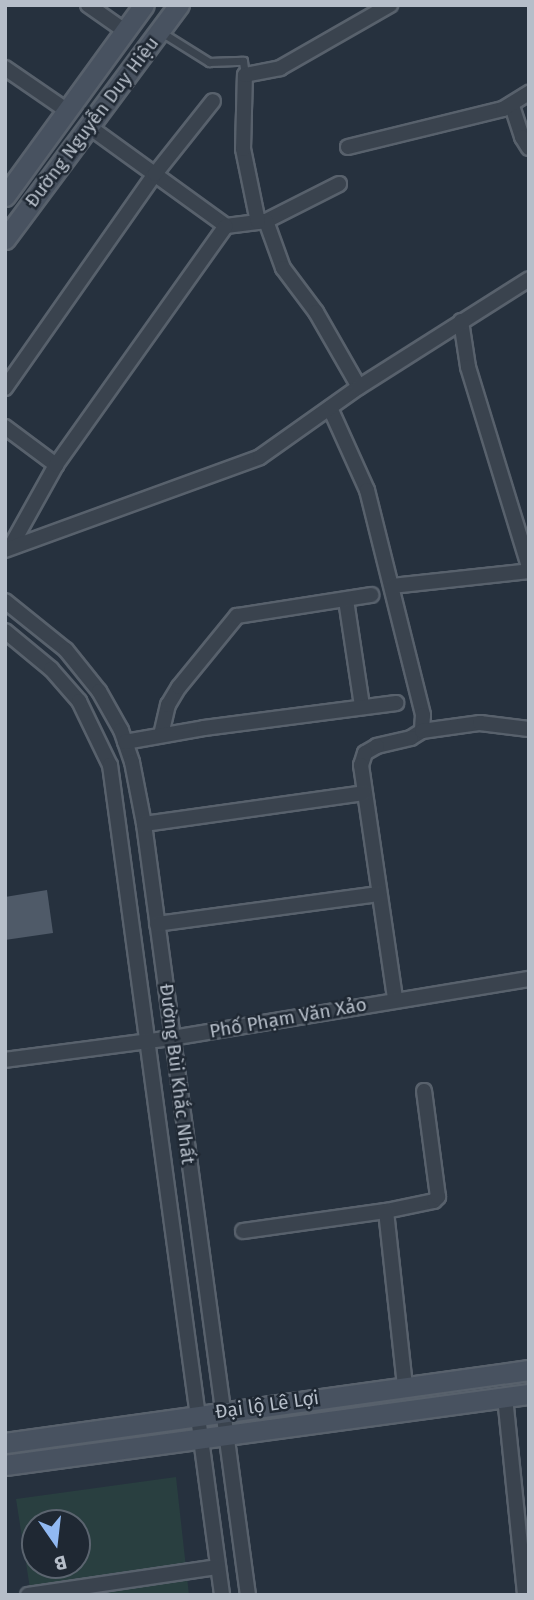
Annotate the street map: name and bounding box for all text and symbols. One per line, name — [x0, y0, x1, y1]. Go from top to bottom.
street label: Đường Nguyễn Duy Hiệu — [20, 32, 164, 212]
street label: Đường Bùi Khắc Nhất — [155, 982, 199, 1166]
street label: Phố Phạm Văn Xảo — [208, 993, 368, 1043]
street label: Đại lộ Lê Lợi — [214, 1386, 320, 1424]
north arrow — [21, 1509, 91, 1579]
text: B — [52, 1550, 69, 1575]

